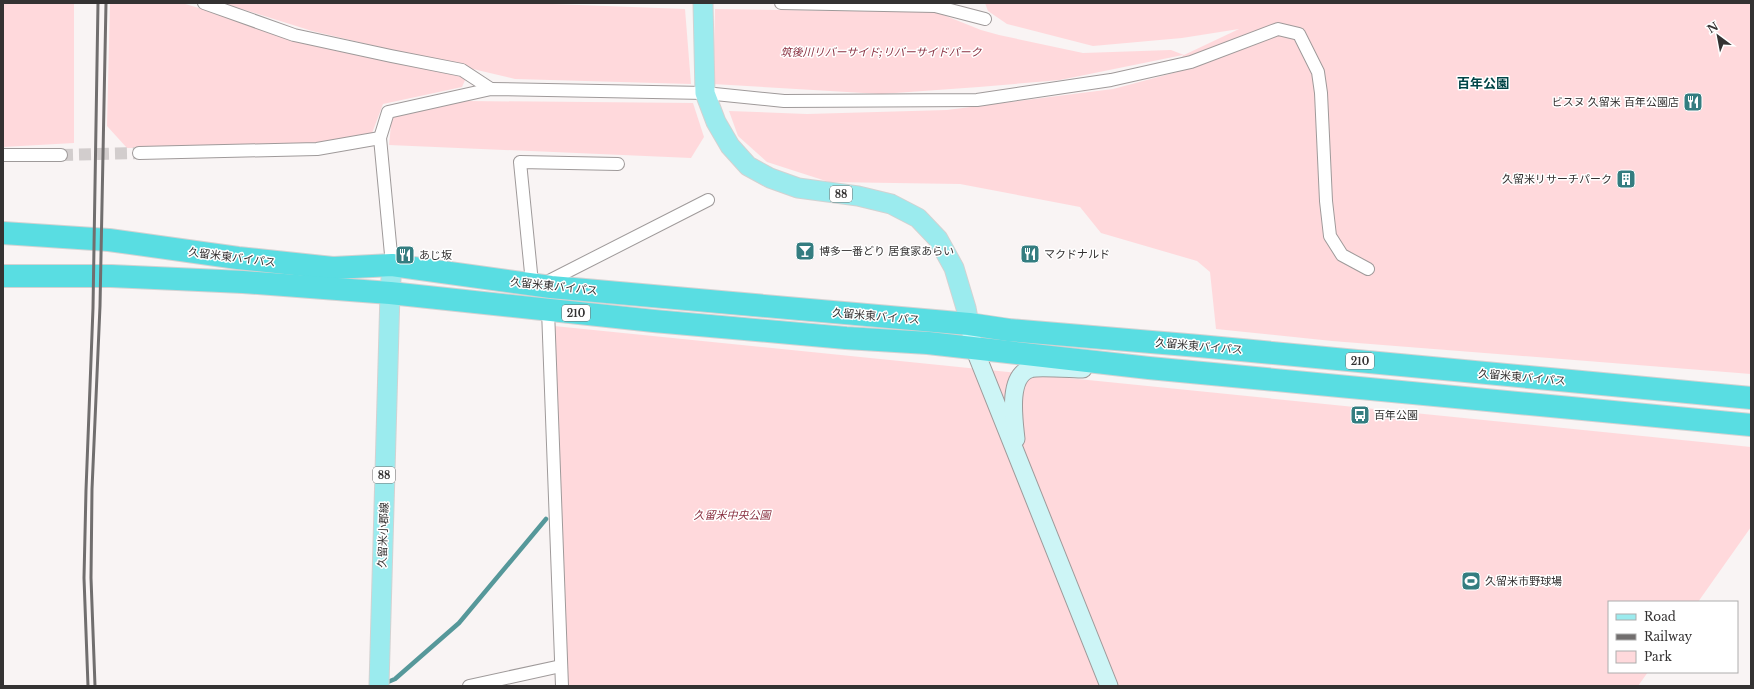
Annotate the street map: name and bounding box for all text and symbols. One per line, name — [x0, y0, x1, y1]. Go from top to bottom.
north arrow — [1698, 16, 1738, 56]
text: N — [1705, 18, 1721, 36]
park label: 筑後川リバーサイド;リバーサイドパーク — [781, 45, 982, 59]
district label: 百年公園 — [1457, 75, 1509, 92]
restaurant icon: ビスヌ 久留米 百年公園店 — [1682, 91, 1704, 113]
place label: ビスヌ 久留米 百年公園店 — [1552, 95, 1679, 109]
building icon: 久留米リサーチパーク — [1615, 168, 1637, 190]
place label: 久留米リサーチパーク — [1502, 172, 1612, 186]
road number: 88 — [830, 186, 852, 202]
bar icon: 博多一番どり 居食家あらい — [794, 240, 816, 262]
restaurant icon: マクドナルド — [1019, 243, 1041, 265]
restaurant icon: あじ坂 — [394, 244, 416, 266]
place label: 博多一番どり 居食家あらい — [819, 244, 954, 258]
street label: 久留米東バイパス — [188, 245, 276, 269]
place label: マクドナルド — [1044, 247, 1110, 261]
place label: あじ坂 — [419, 248, 452, 262]
street label: 久留米東バイパス — [510, 274, 598, 298]
road number: 210 — [562, 305, 590, 321]
street label: 久留米東バイパス — [832, 305, 920, 327]
street label: 久留米東バイパス — [1155, 335, 1243, 357]
road number: 210 — [1346, 353, 1374, 369]
street label: 久留米東バイパス — [1478, 366, 1566, 388]
bus stop icon: 百年公園 — [1349, 404, 1371, 426]
place label: 百年公園 — [1374, 408, 1418, 422]
road number: 88 — [373, 467, 395, 483]
street label: 久留米小郡線 — [375, 502, 391, 568]
park label: 久留米中央公園 — [694, 508, 772, 522]
sports icon: 久留米市野球場 — [1460, 570, 1482, 592]
place label: 久留米市野球場 — [1485, 574, 1562, 588]
legend — [1608, 601, 1738, 673]
text: Road — [1644, 609, 1676, 624]
text: Railway — [1644, 629, 1693, 644]
text: Park — [1644, 649, 1672, 664]

